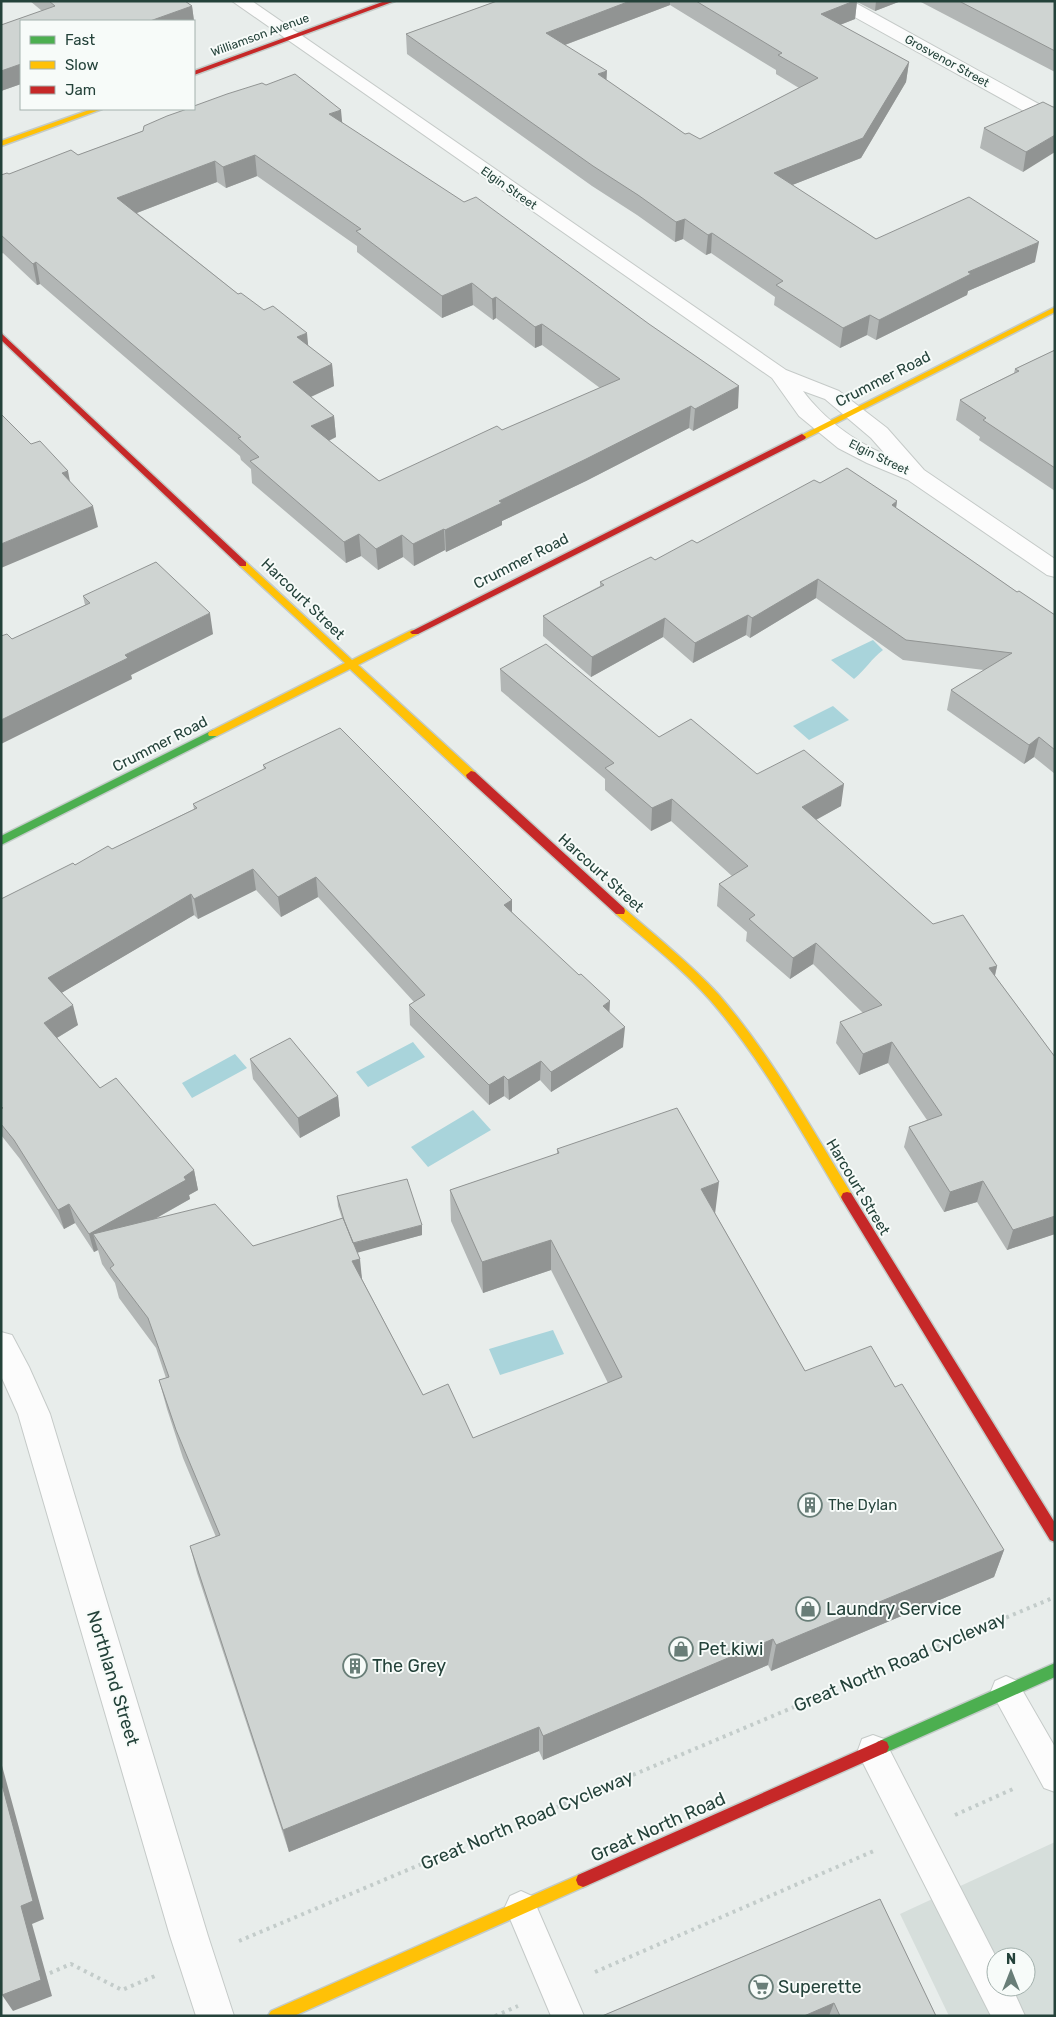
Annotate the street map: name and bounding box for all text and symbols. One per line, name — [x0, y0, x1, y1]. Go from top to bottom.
street label: Williamson Avenue — [209, 11, 311, 59]
legend — [20, 20, 195, 110]
text: Fast — [65, 31, 95, 49]
street label: Grosvenor Street — [902, 32, 992, 90]
text: Slow — [65, 56, 98, 74]
text: Jam — [65, 81, 96, 99]
street label: Elgin Street — [478, 164, 540, 213]
street label: Crummer Road — [832, 347, 934, 411]
street label: Elgin Street — [847, 436, 912, 478]
street label: Crummer Road — [470, 529, 572, 593]
street label: Harcourt Street — [258, 555, 349, 643]
street label: Crummer Road — [109, 712, 211, 776]
street label: Harcourt Street — [554, 830, 648, 916]
street label: Harcourt Street — [822, 1136, 894, 1238]
building icon: The Dylan — [797, 1492, 823, 1518]
place label: The Dylan — [828, 1496, 897, 1514]
shop icon: Laundry Service — [795, 1596, 821, 1622]
place label: Laundry Service — [826, 1598, 962, 1620]
street label: Great North Road Cycleway — [790, 1607, 1010, 1717]
street label: Northland Street — [82, 1608, 144, 1748]
shop icon: Pet.kiwi — [668, 1636, 694, 1662]
place label: Pet.kiwi — [698, 1638, 763, 1660]
building icon: The Grey — [342, 1653, 368, 1679]
place label: The Grey — [372, 1655, 446, 1677]
street label: Great North Road Cycleway — [417, 1765, 637, 1875]
street label: Great North Road — [587, 1787, 729, 1867]
north arrow — [986, 1947, 1036, 1997]
text: N — [1006, 1951, 1016, 1968]
supermarket icon: Superette — [748, 1974, 774, 2000]
place label: Superette — [778, 1976, 862, 1998]

